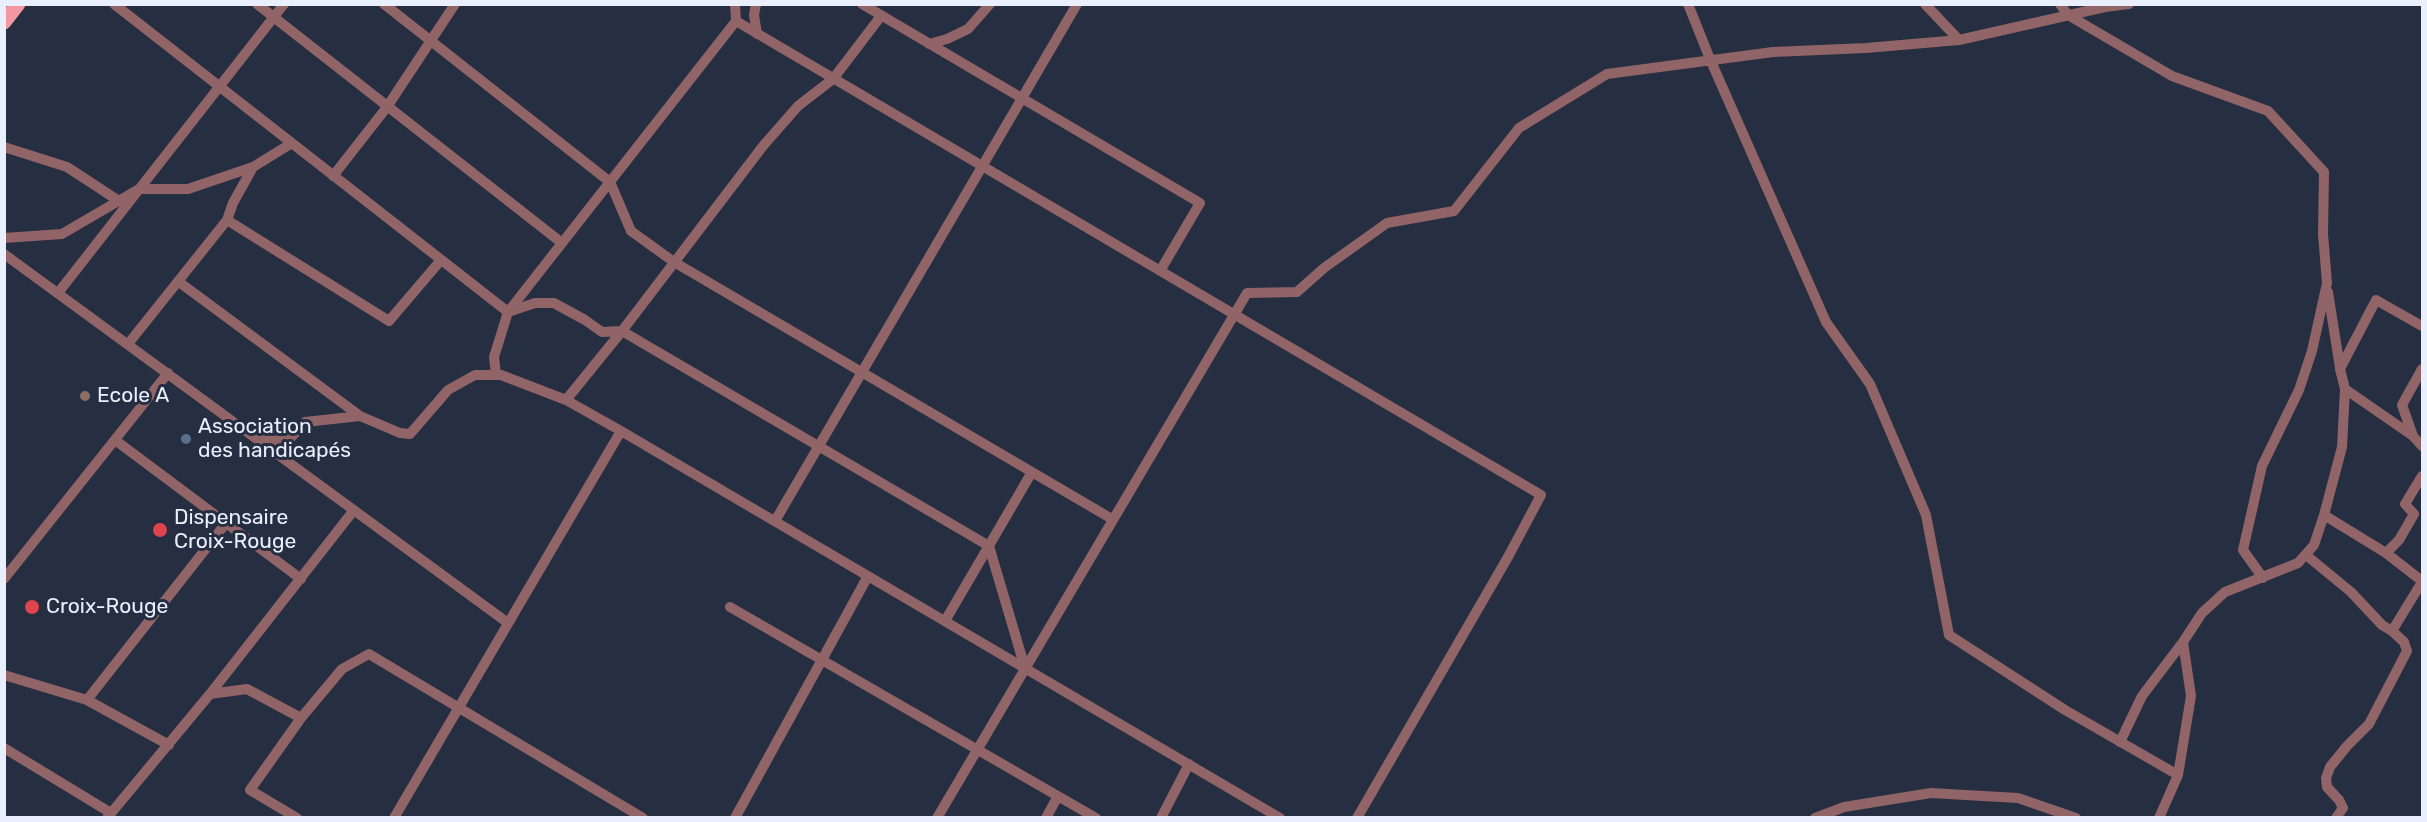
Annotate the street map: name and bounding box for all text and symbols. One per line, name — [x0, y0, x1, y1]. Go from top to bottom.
place label: Ecole A — [97, 383, 169, 409]
marker: Ecole A — [78, 389, 92, 403]
place label: Association des handicapés — [198, 414, 351, 464]
marker: Association des handicapés — [179, 432, 193, 446]
place label: Dispensaire Croix-Rouge — [174, 505, 296, 555]
marker: Dispensaire Croix-Rouge — [151, 521, 169, 539]
place label: Croix-Rouge — [46, 594, 168, 620]
marker: Croix-Rouge — [23, 598, 41, 616]

